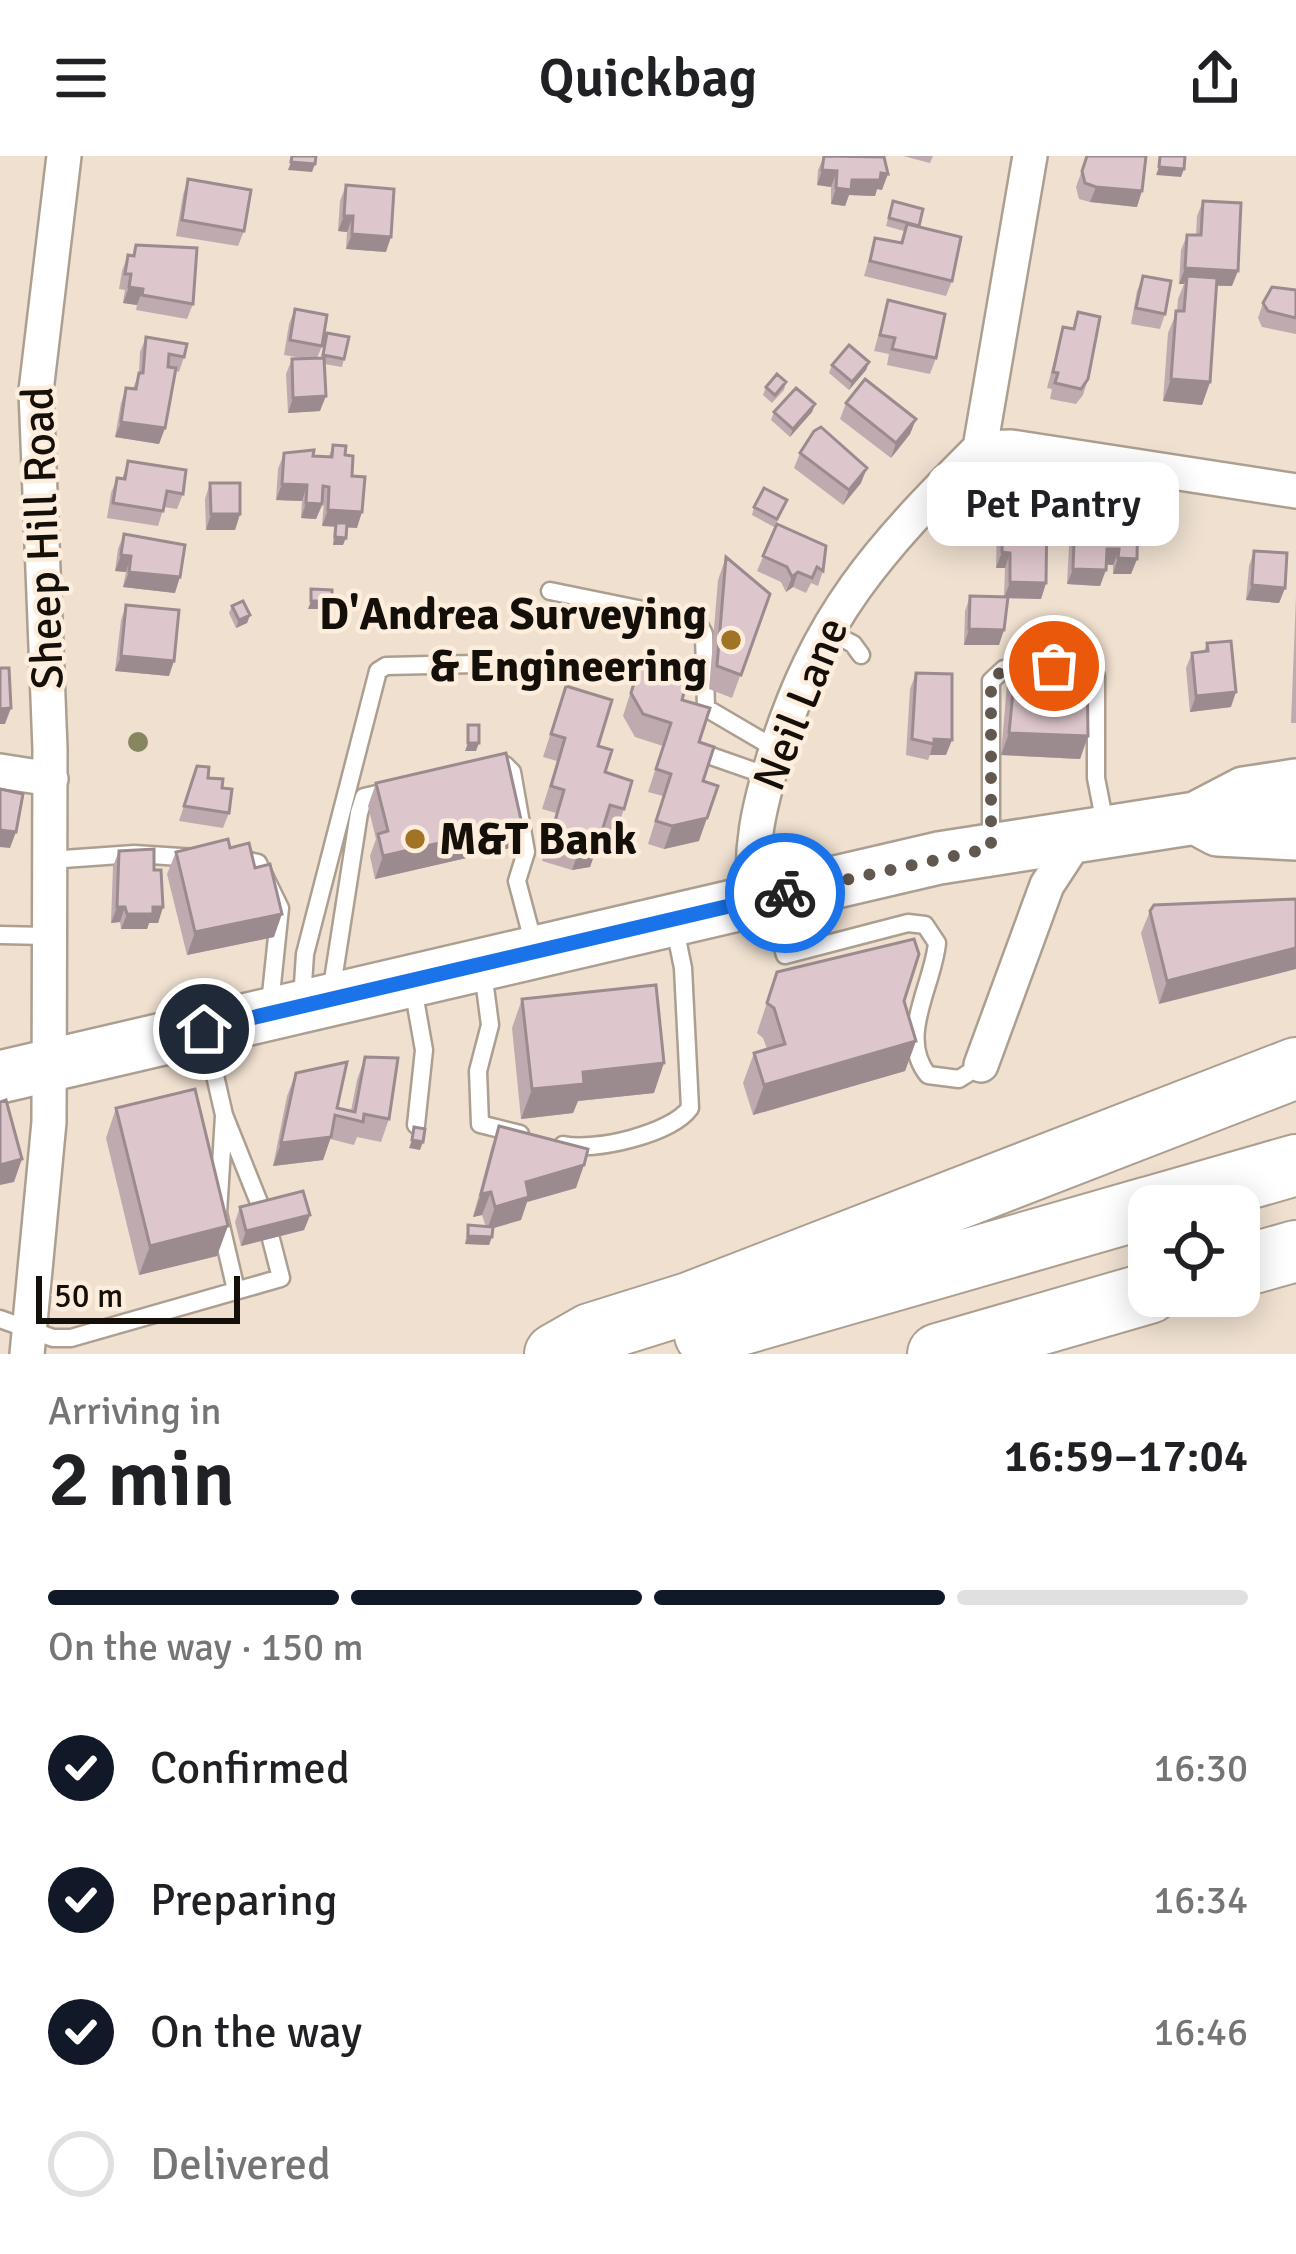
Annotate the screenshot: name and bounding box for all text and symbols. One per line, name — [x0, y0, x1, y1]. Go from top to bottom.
icon: menu — [48, 45, 114, 111]
text: Quickbag — [539, 45, 757, 112]
icon: share — [1182, 45, 1248, 111]
street label: Sheep Hill Road — [10, 386, 76, 690]
callout: Pet Pantry — [928, 462, 1180, 546]
text: Pet Pantry — [965, 480, 1141, 528]
place label: D'Andrea Surveying & Engineering — [319, 587, 707, 694]
street label: Neil Lane — [742, 610, 860, 798]
pin — [1003, 615, 1105, 717]
marker: D'Andrea Surveying & Engineering — [718, 627, 744, 653]
icon: bag — [1021, 633, 1087, 699]
place label: M&T Bank — [439, 812, 637, 867]
marker: M&T Bank — [402, 826, 428, 852]
courier — [725, 833, 845, 953]
icon: bike — [752, 860, 818, 926]
pin — [153, 978, 255, 1080]
icon: home — [171, 996, 237, 1062]
map controls — [1128, 1185, 1260, 1317]
button: locate — [1128, 1185, 1260, 1317]
scale bar — [36, 1270, 240, 1323]
text: 50 m — [54, 1276, 123, 1317]
text: Arriving in — [48, 1387, 222, 1435]
text: 16:59–17:04 — [1004, 1429, 1248, 1484]
text: 2 min — [48, 1432, 235, 1528]
text: On the way · 150 m — [48, 1623, 364, 1671]
icon: check — [48, 1735, 114, 1801]
text: Confirmed — [150, 1741, 350, 1796]
text: 16:30 — [1153, 1744, 1248, 1792]
icon: check — [48, 1867, 114, 1933]
text: Preparing — [150, 1873, 338, 1928]
text: 16:34 — [1153, 1876, 1248, 1924]
icon: check — [48, 1999, 114, 2065]
text: On the way — [150, 2005, 362, 2060]
text: 16:46 — [1153, 2008, 1248, 2056]
text: Delivered — [150, 2137, 331, 2192]

